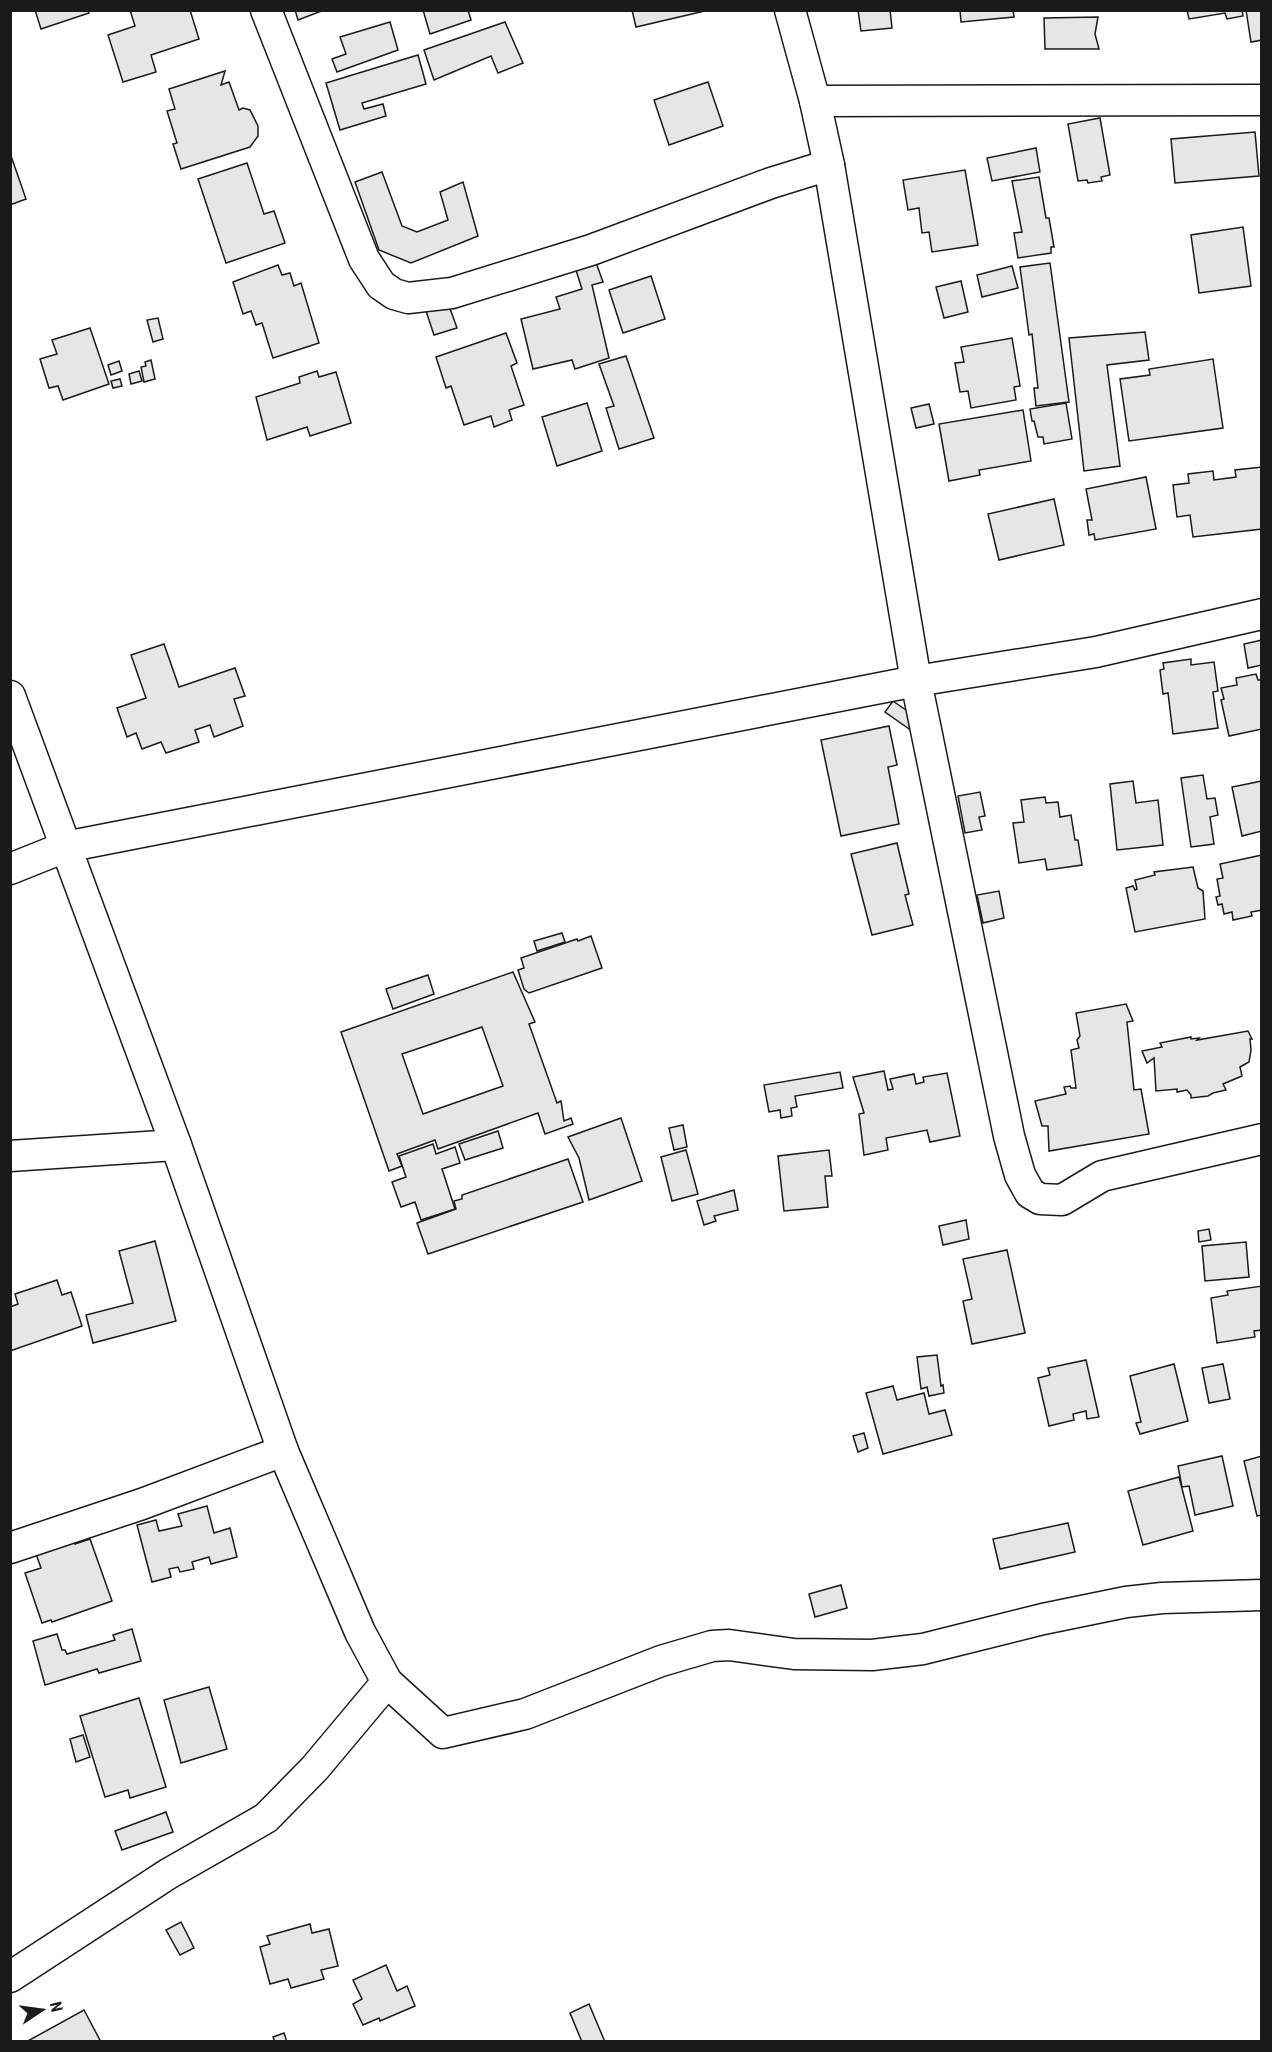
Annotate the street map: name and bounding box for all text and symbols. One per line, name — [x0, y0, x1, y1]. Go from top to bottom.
north arrow — [12, 1980, 72, 2040]
text: N — [46, 2000, 66, 2014]

